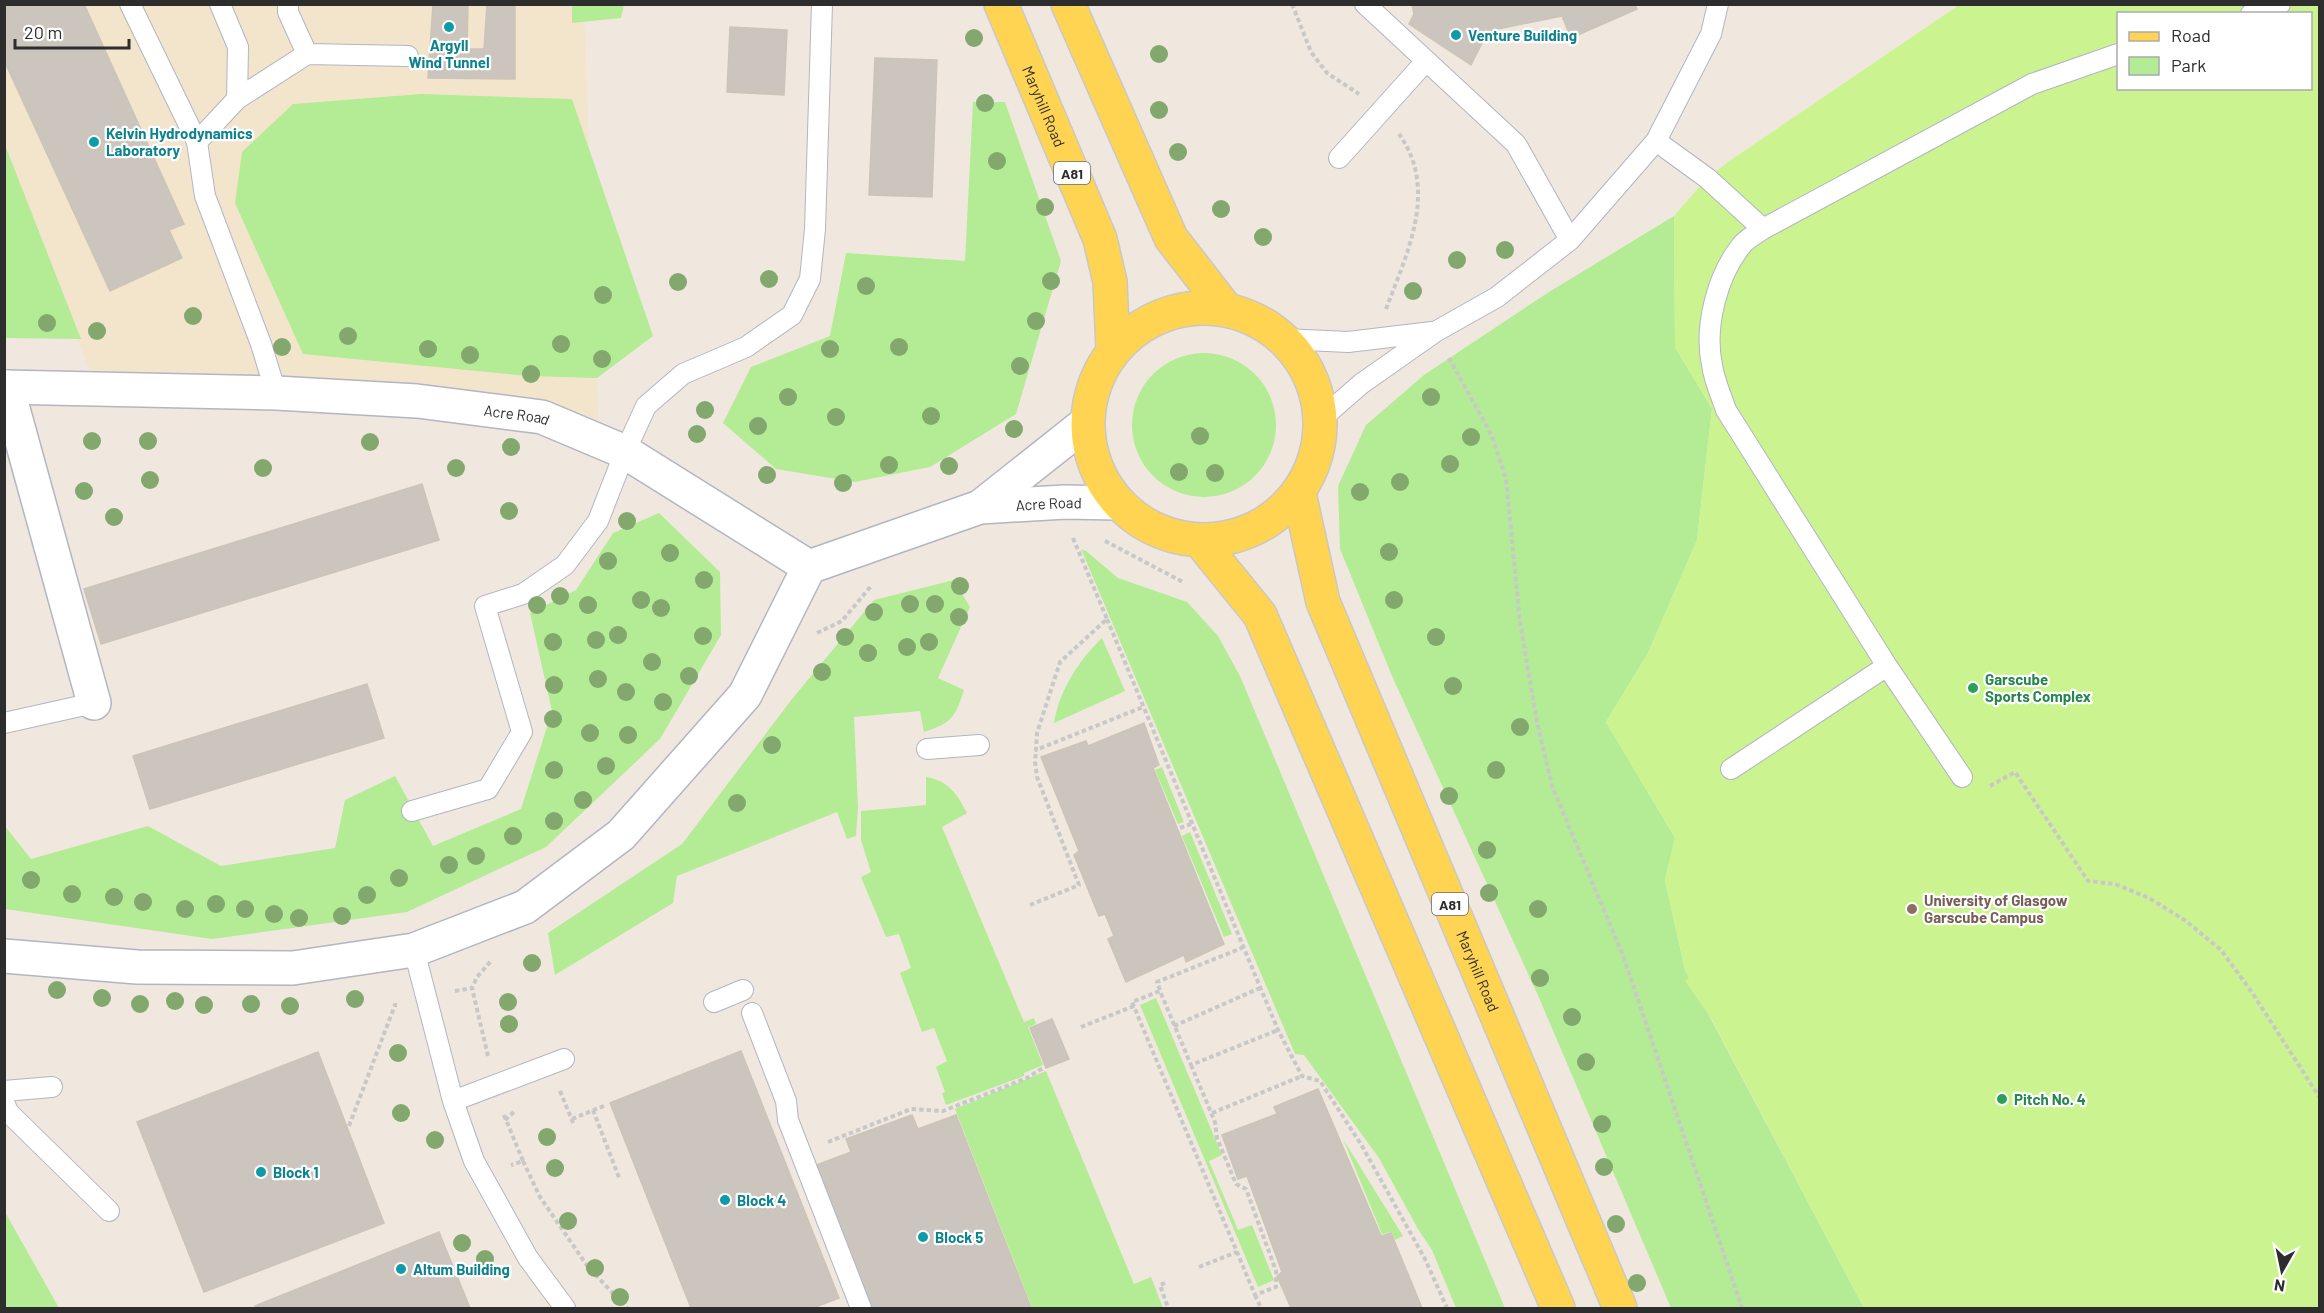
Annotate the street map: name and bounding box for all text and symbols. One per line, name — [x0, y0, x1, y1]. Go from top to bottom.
scale bar — [15, 12, 129, 50]
legend — [2117, 12, 2312, 90]
marker: Argyll Wind Tunnel — [442, 20, 456, 34]
text: 20 m — [24, 21, 62, 43]
text: Road — [2171, 24, 2211, 46]
place label: Venture Building — [1468, 26, 1577, 44]
marker: Venture Building — [1449, 28, 1463, 42]
place label: Argyll Wind Tunnel — [408, 36, 490, 71]
text: Park — [2171, 54, 2206, 76]
street label: Maryhill Road — [1019, 63, 1069, 150]
place label: Kelvin Hydrodynamics Laboratory — [106, 124, 253, 159]
marker: Kelvin Hydrodynamics Laboratory — [87, 135, 101, 149]
road number: A81 — [1054, 162, 1090, 184]
street label: Acre Road — [483, 401, 553, 428]
street label: Acre Road — [1015, 493, 1082, 514]
place label: Garscube Sports Complex — [1985, 670, 2091, 705]
marker: Garscube Sports Complex — [1966, 681, 1980, 695]
place label: University of Glasgow Garscube Campus — [1924, 891, 2068, 926]
road number: A81 — [1432, 893, 1468, 915]
marker: University of Glasgow Garscube Campus — [1905, 902, 1919, 916]
street label: Maryhill Road — [1453, 928, 1503, 1014]
place label: Pitch No. 4 — [2014, 1090, 2086, 1108]
marker: Pitch No. 4 — [1995, 1092, 2009, 1106]
place label: Block 1 — [273, 1163, 319, 1181]
marker: Block 1 — [254, 1165, 268, 1179]
place label: Block 4 — [737, 1191, 786, 1209]
marker: Block 4 — [718, 1193, 732, 1207]
place label: Block 5 — [935, 1228, 983, 1246]
marker: Block 5 — [916, 1230, 930, 1244]
north arrow — [2252, 1241, 2312, 1301]
place label: Altum Building — [413, 1260, 510, 1278]
marker: Altum Building — [394, 1262, 408, 1276]
text: N — [2273, 1276, 2286, 1297]

